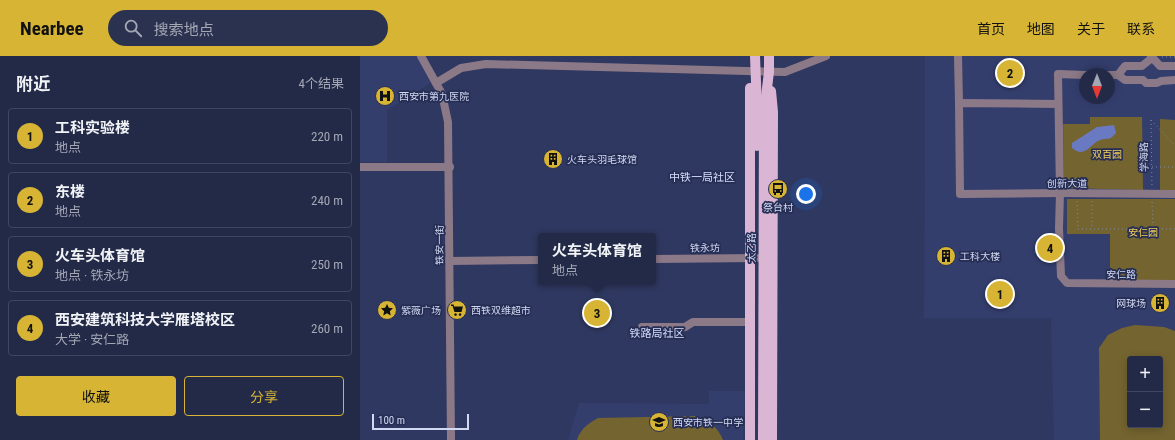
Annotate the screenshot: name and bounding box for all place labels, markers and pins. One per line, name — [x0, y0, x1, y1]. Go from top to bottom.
pin: 2 — [997, 58, 1023, 88]
hospital icon: 西安市第九医院 — [374, 85, 396, 107]
place label: 西安市第九医院 — [399, 91, 469, 102]
building icon: 火车头羽毛球馆 — [542, 148, 564, 170]
place label: 火车头羽毛球馆 — [567, 154, 637, 165]
bus stop icon: 祭台村 — [767, 178, 789, 200]
place label: 祭台村 — [763, 202, 793, 213]
pin: 4 — [1037, 233, 1063, 263]
building icon: 工科大楼 — [935, 245, 957, 267]
place label: 工科大楼 — [960, 251, 1000, 262]
pin: 1 — [987, 279, 1013, 309]
building icon: 网球场 — [1149, 292, 1171, 314]
pin: 3 — [584, 298, 610, 328]
place label: 网球场 — [1116, 298, 1146, 309]
place icon: 紫薇广场 — [376, 299, 398, 321]
supermarket icon: 西铁双维超市 — [446, 299, 468, 321]
place label: 紫薇广场 — [401, 305, 441, 316]
place label: 西铁双维超市 — [471, 305, 531, 316]
school or university icon: 西安市铁一中学 — [648, 411, 670, 433]
place label: 西安市铁一中学 — [673, 417, 743, 428]

